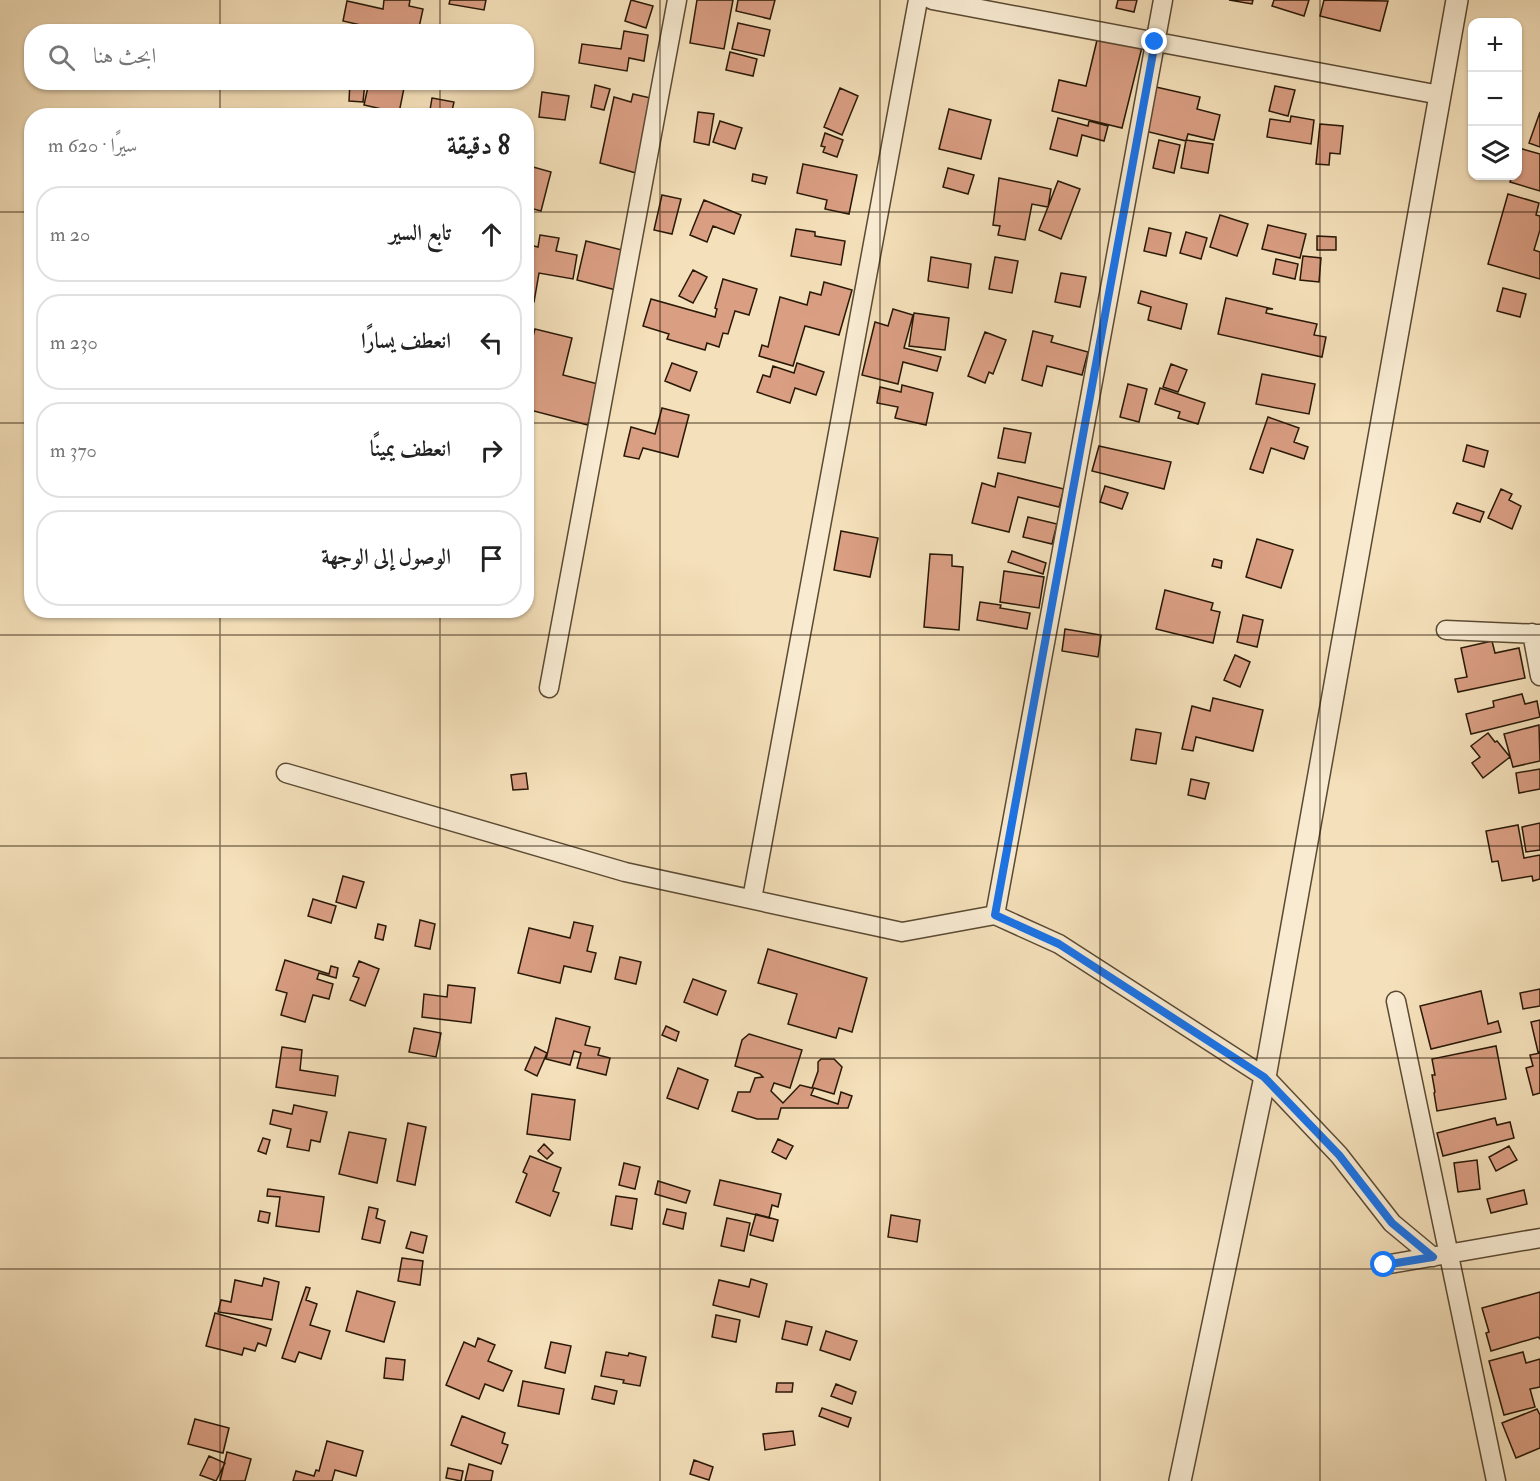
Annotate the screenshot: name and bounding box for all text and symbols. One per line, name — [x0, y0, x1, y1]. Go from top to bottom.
map controls — [1468, 18, 1522, 180]
button: + — [1468, 18, 1522, 72]
search box — [24, 24, 534, 90]
route end — [1141, 28, 1167, 54]
icon: search — [45, 41, 78, 74]
text: ابحث هنا — [93, 42, 156, 70]
button: − — [1468, 72, 1522, 126]
button: layers — [1468, 126, 1522, 180]
text: 8 دقيقة — [447, 130, 510, 162]
text: سيرًا · 620 m — [48, 133, 137, 158]
icon: ahead — [475, 218, 508, 251]
text: تابع السير — [389, 219, 451, 247]
text: 20 m — [50, 222, 90, 247]
icon: left — [475, 326, 508, 359]
text: انعطف يسارًا — [361, 327, 451, 355]
text: 230 m — [50, 330, 98, 355]
icon: right — [475, 434, 508, 467]
text: انعطف يمينًا — [370, 435, 451, 463]
text: 370 m — [50, 438, 97, 463]
icon: arrive — [475, 542, 508, 575]
text: الوصول إلى الوجهة — [321, 543, 451, 571]
route start — [1370, 1251, 1396, 1277]

